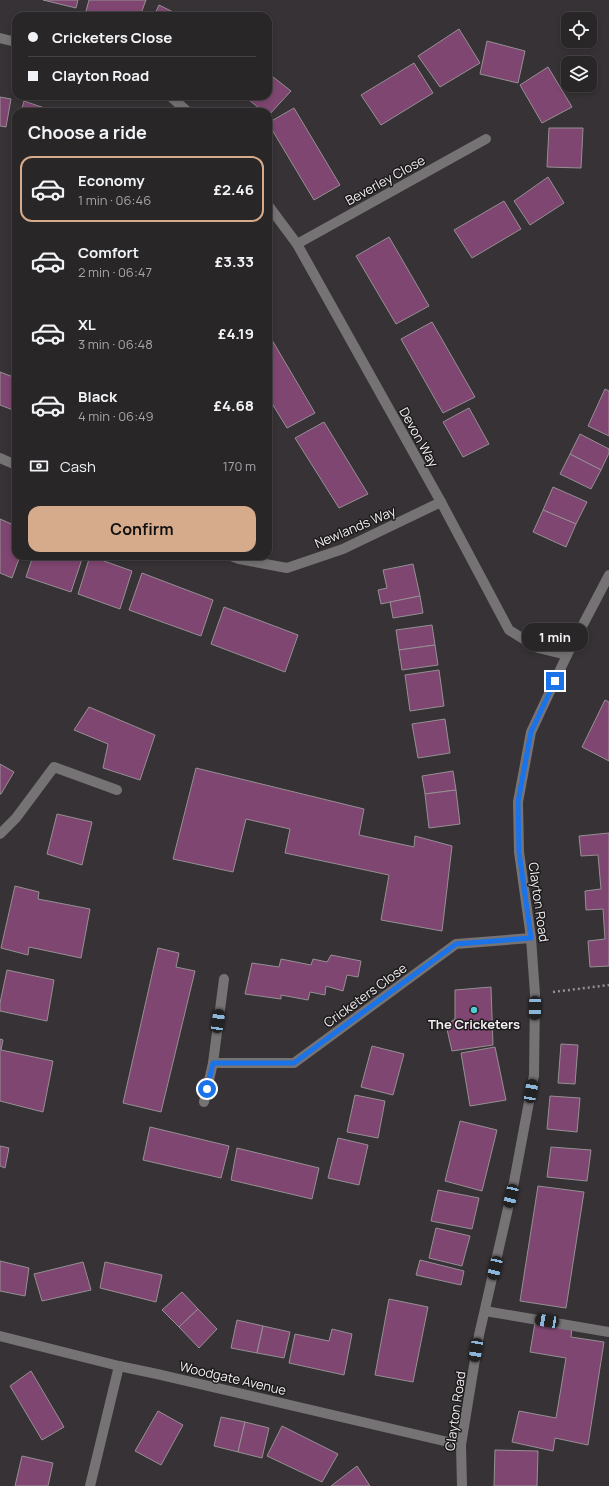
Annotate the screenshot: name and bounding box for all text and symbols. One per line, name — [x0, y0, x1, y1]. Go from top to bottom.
map controls — [561, 12, 597, 92]
button: locate — [561, 12, 597, 48]
text: Cricketers Close — [52, 27, 172, 48]
button: layers — [561, 56, 597, 92]
text: Clayton Road — [52, 65, 149, 86]
text: Choose a ride — [28, 120, 147, 144]
street label: Beverley Close — [342, 151, 428, 209]
text: Economy — [78, 170, 145, 191]
icon: car — [30, 171, 66, 207]
text: £2.46 — [214, 179, 254, 200]
text: 1 min · 06:46 — [78, 191, 151, 209]
text: Comfort — [78, 242, 139, 263]
icon: car — [30, 243, 66, 279]
text: £3.33 — [215, 251, 254, 272]
text: 2 min · 06:47 — [78, 263, 152, 281]
text: XL — [78, 314, 96, 335]
icon: car — [30, 315, 66, 351]
text: £4.19 — [218, 323, 254, 344]
text: 3 min · 06:48 — [78, 335, 153, 353]
text: Black — [78, 386, 117, 407]
icon: car — [30, 387, 66, 423]
text: £4.68 — [214, 395, 254, 416]
street label: Devon Way — [395, 404, 443, 470]
text: 4 min · 06:49 — [78, 407, 154, 425]
icon: cash — [28, 455, 50, 477]
text: Cash — [60, 456, 96, 477]
text: 170 m — [223, 457, 256, 475]
street label: Newlands Way — [312, 502, 398, 552]
button: Confirm — [28, 506, 256, 552]
callout: 1 min — [522, 623, 588, 651]
text: 1 min — [539, 628, 571, 646]
route end — [546, 672, 564, 690]
street label: Clayton Road — [524, 861, 554, 943]
street label: Cricketers Close — [320, 958, 411, 1031]
car — [529, 996, 541, 1020]
marker: The Cricketers — [469, 1005, 479, 1015]
car — [210, 1008, 226, 1034]
place label: The Cricketers — [428, 1015, 520, 1033]
car — [523, 1078, 539, 1104]
route start — [198, 1080, 216, 1098]
car — [502, 1183, 520, 1209]
car — [486, 1255, 504, 1281]
car — [534, 1313, 560, 1329]
car — [468, 1337, 484, 1363]
street label: Woodgate Avenue — [178, 1357, 289, 1399]
street label: Clayton Road — [440, 1370, 470, 1452]

